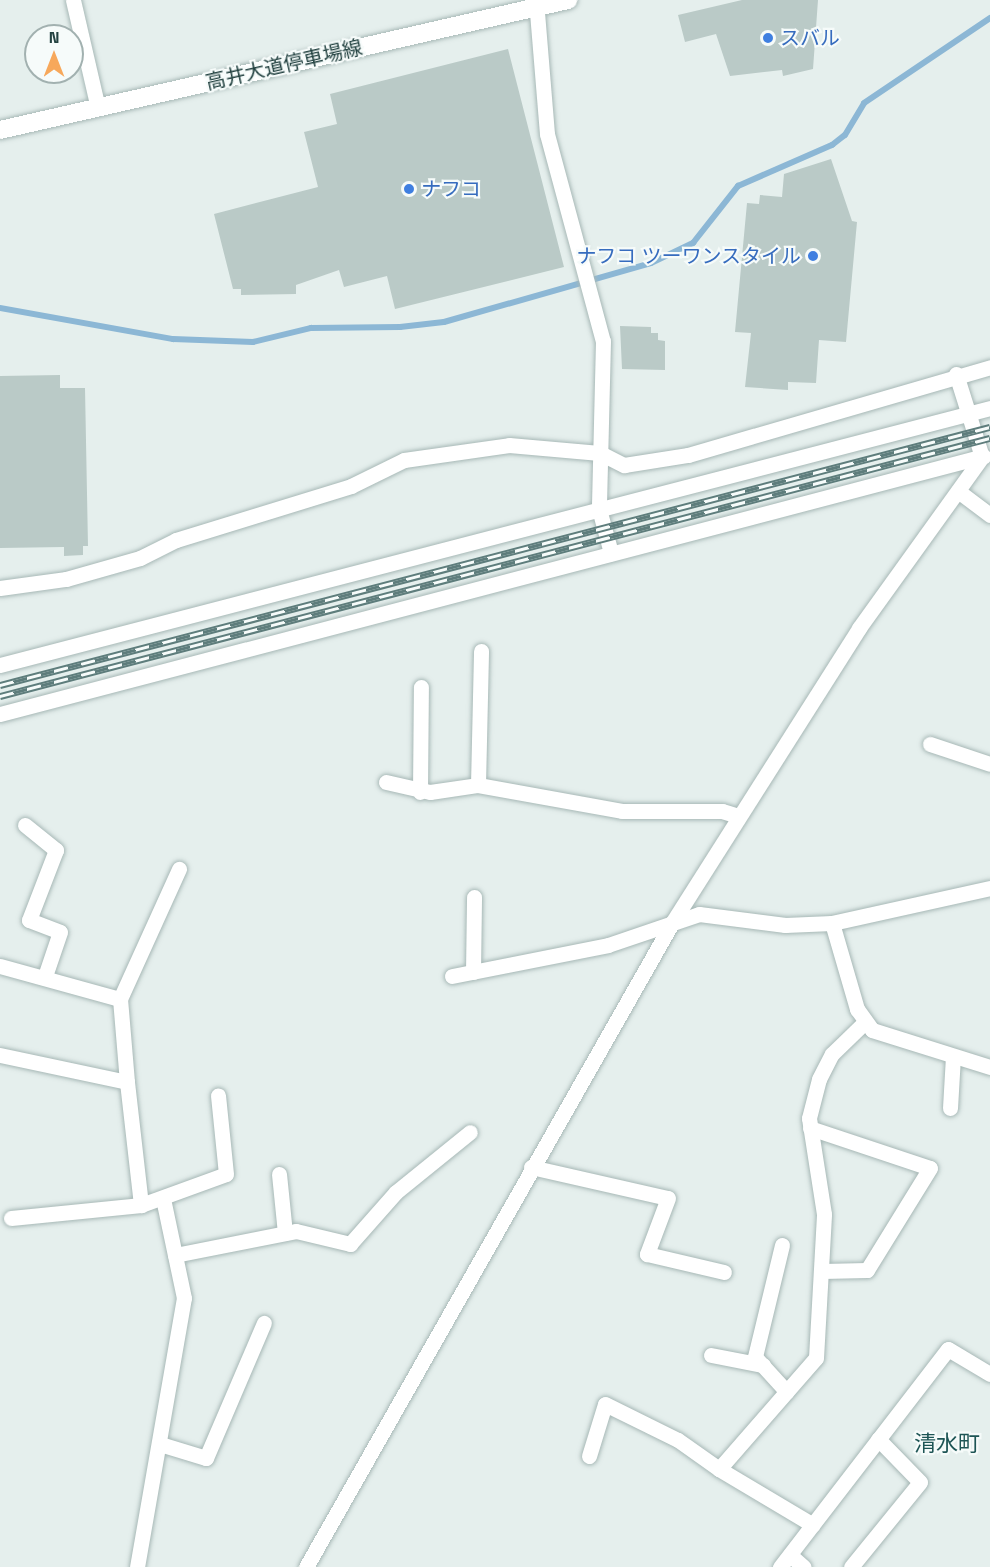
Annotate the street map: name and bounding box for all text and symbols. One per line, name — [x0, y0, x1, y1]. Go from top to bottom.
north arrow — [24, 24, 84, 84]
place label: スバル — [780, 26, 840, 50]
text: N — [49, 27, 59, 48]
marker: スバル — [761, 31, 775, 45]
street label: 高井大道停車場線 — [203, 35, 365, 95]
place label: ナフコ — [421, 177, 481, 201]
marker: ナフコ — [402, 182, 416, 196]
place label: ナフコ ツーワンスタイル — [576, 244, 801, 268]
marker: ナフコ ツーワンスタイル — [806, 249, 820, 263]
district label: 清水町 — [914, 1431, 980, 1457]

